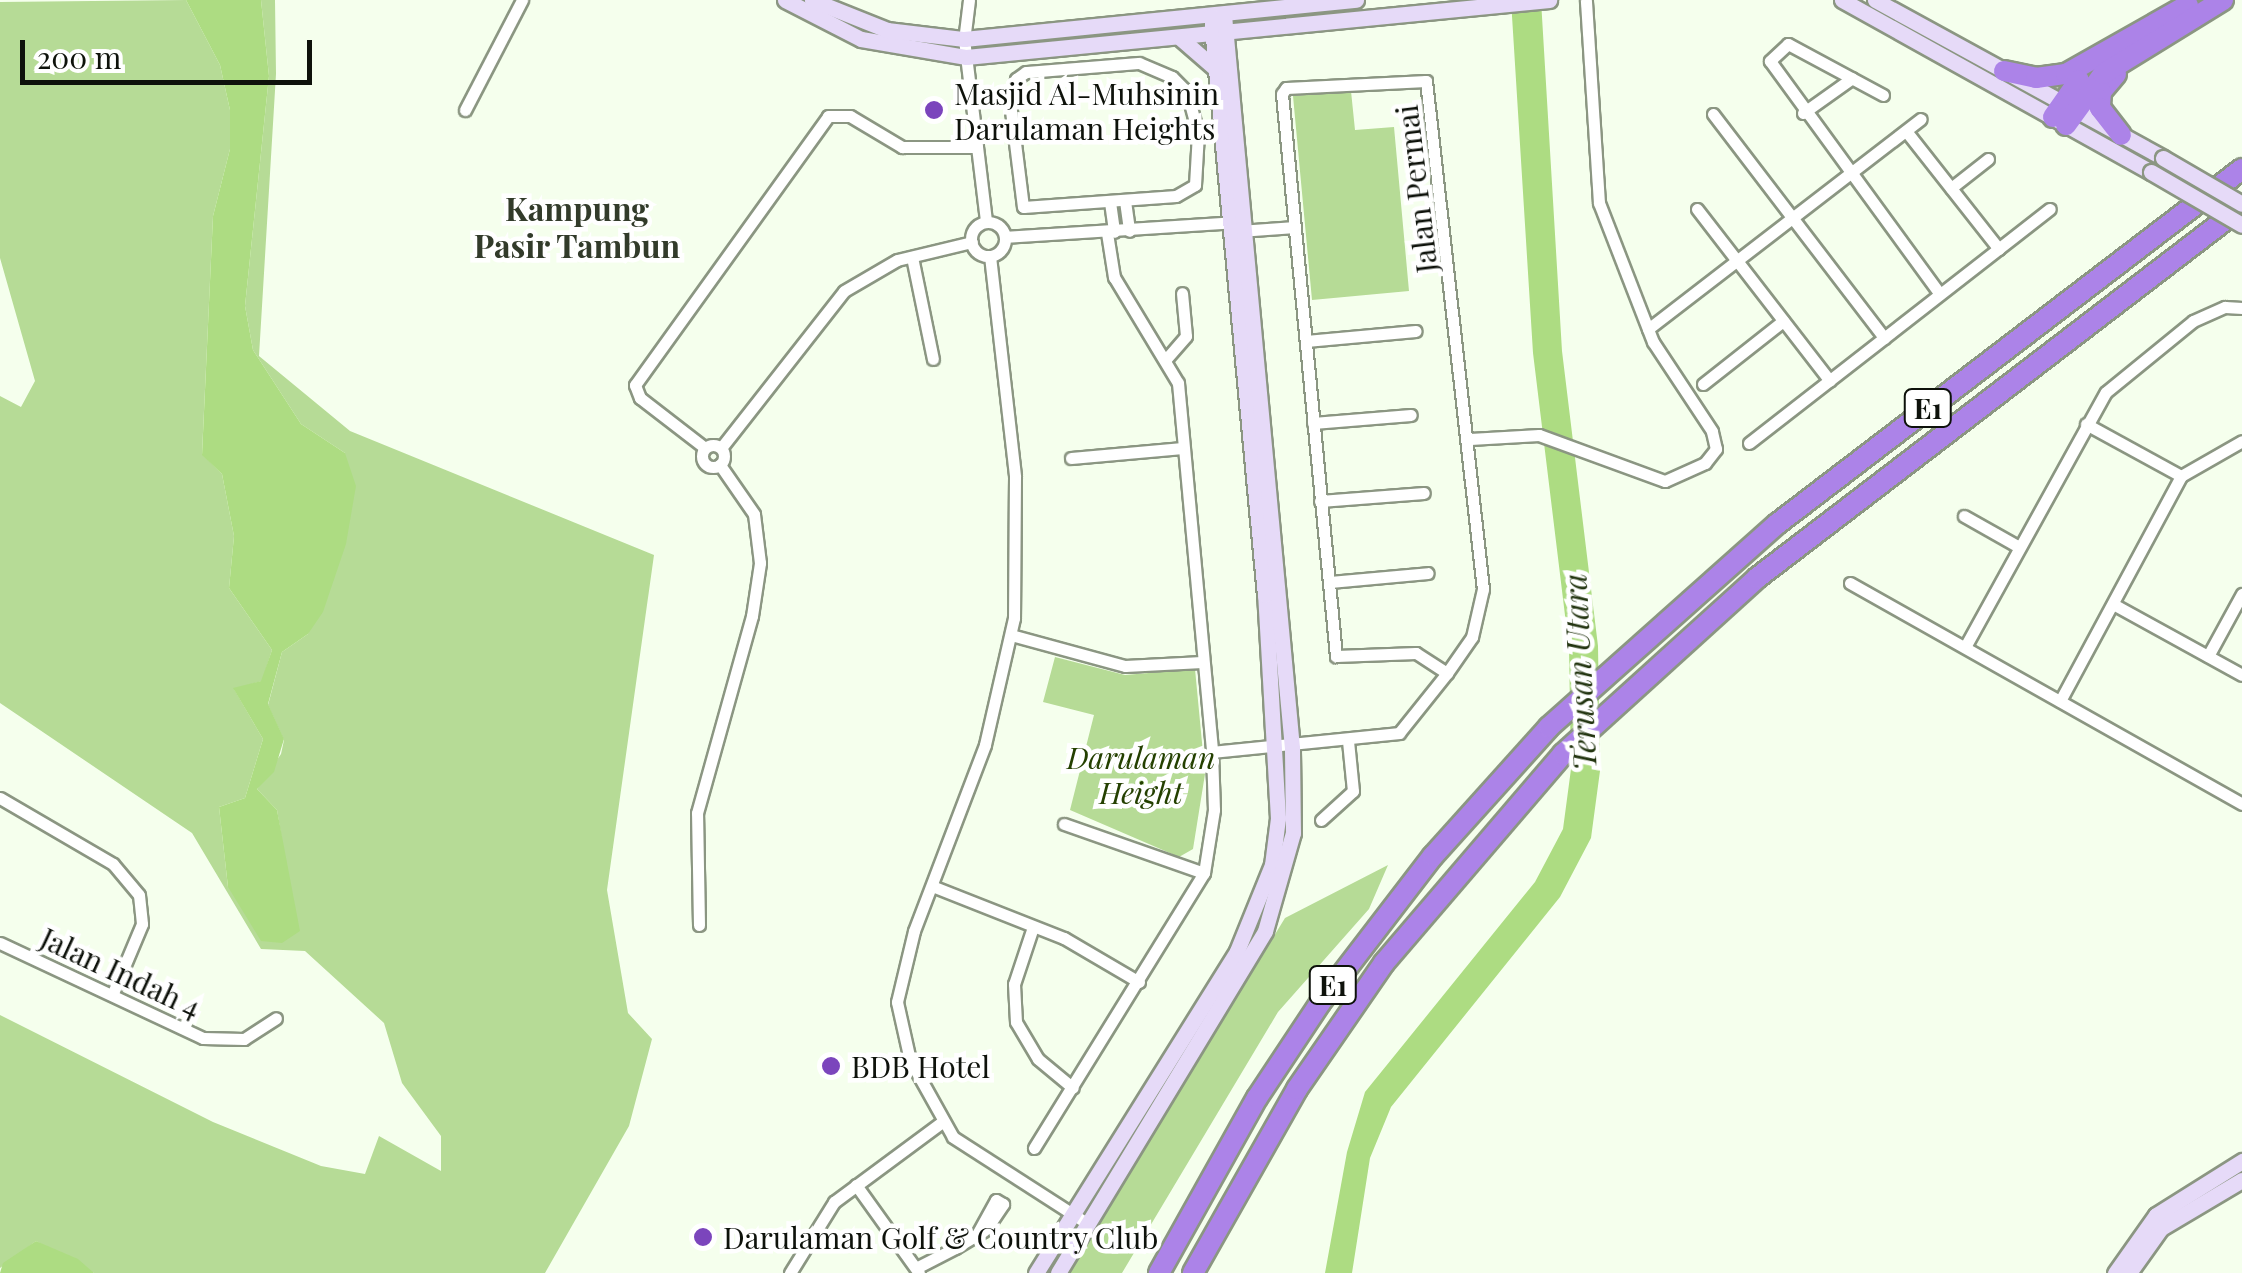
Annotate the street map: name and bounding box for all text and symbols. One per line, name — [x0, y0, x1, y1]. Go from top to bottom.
scale bar — [25, 20, 318, 82]
text: 200 m — [37, 37, 121, 77]
place label: Masjid Al-Muhsinin Darulaman Heights — [954, 75, 1220, 146]
marker: Masjid Al-Muhsinin Darulaman Heights — [923, 99, 945, 121]
street label: Jalan Permai — [1388, 103, 1444, 275]
district label: Kampung Pasir Tambun — [473, 190, 681, 265]
road number: E1 — [1903, 385, 1953, 431]
water label: Terusan Utara — [1555, 573, 1603, 771]
park label: Darulaman Height — [1067, 739, 1215, 810]
street label: Jalan Indah 4 — [35, 919, 207, 1025]
road number: E1 — [1308, 962, 1358, 1008]
place label: BDB Hotel — [851, 1048, 990, 1084]
marker: BDB Hotel — [820, 1055, 842, 1077]
place label: Darulaman Golf & Country Club — [723, 1219, 1159, 1255]
marker: Darulaman Golf & Country Club — [692, 1226, 714, 1248]

